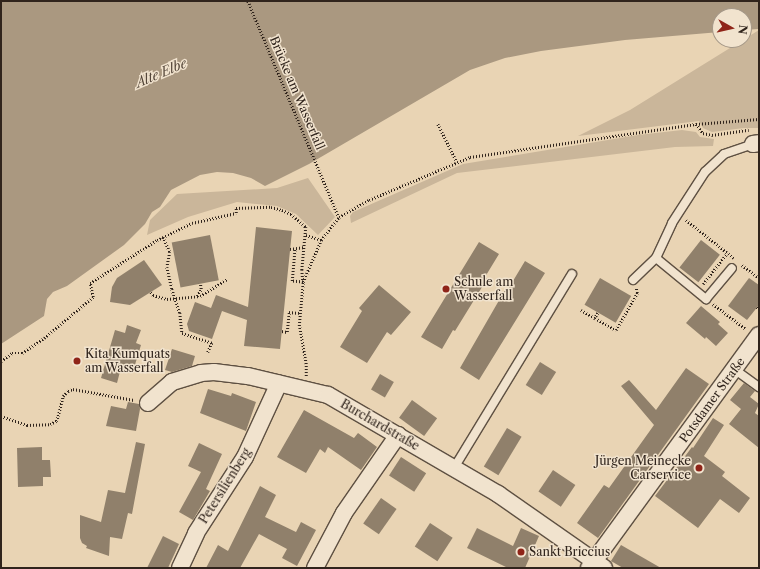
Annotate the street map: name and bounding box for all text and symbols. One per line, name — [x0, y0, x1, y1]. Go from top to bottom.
north arrow — [712, 8, 752, 48]
text: N — [735, 24, 750, 35]
street label: Brücke am Wasserfall — [266, 34, 328, 152]
water label: Alte Elbe — [133, 55, 189, 91]
place label: Schule am Wasserfall — [454, 275, 513, 303]
marker: Schule am Wasserfall — [441, 284, 451, 294]
place label: Kita Kumquats am Wasserfall — [85, 347, 170, 375]
street label: Potsdamer Straße — [676, 354, 748, 446]
marker: Kita Kumquats am Wasserfall — [72, 356, 82, 366]
street label: Burchardstraße — [338, 397, 422, 453]
street label: Petersilienberg — [196, 446, 254, 526]
place label: Jürgen Meinecke Carservice — [595, 454, 691, 482]
marker: Jürgen Meinecke Carservice — [694, 463, 704, 473]
place label: Sankt Briccius — [529, 545, 610, 559]
marker: Sankt Briccius — [516, 547, 526, 557]

